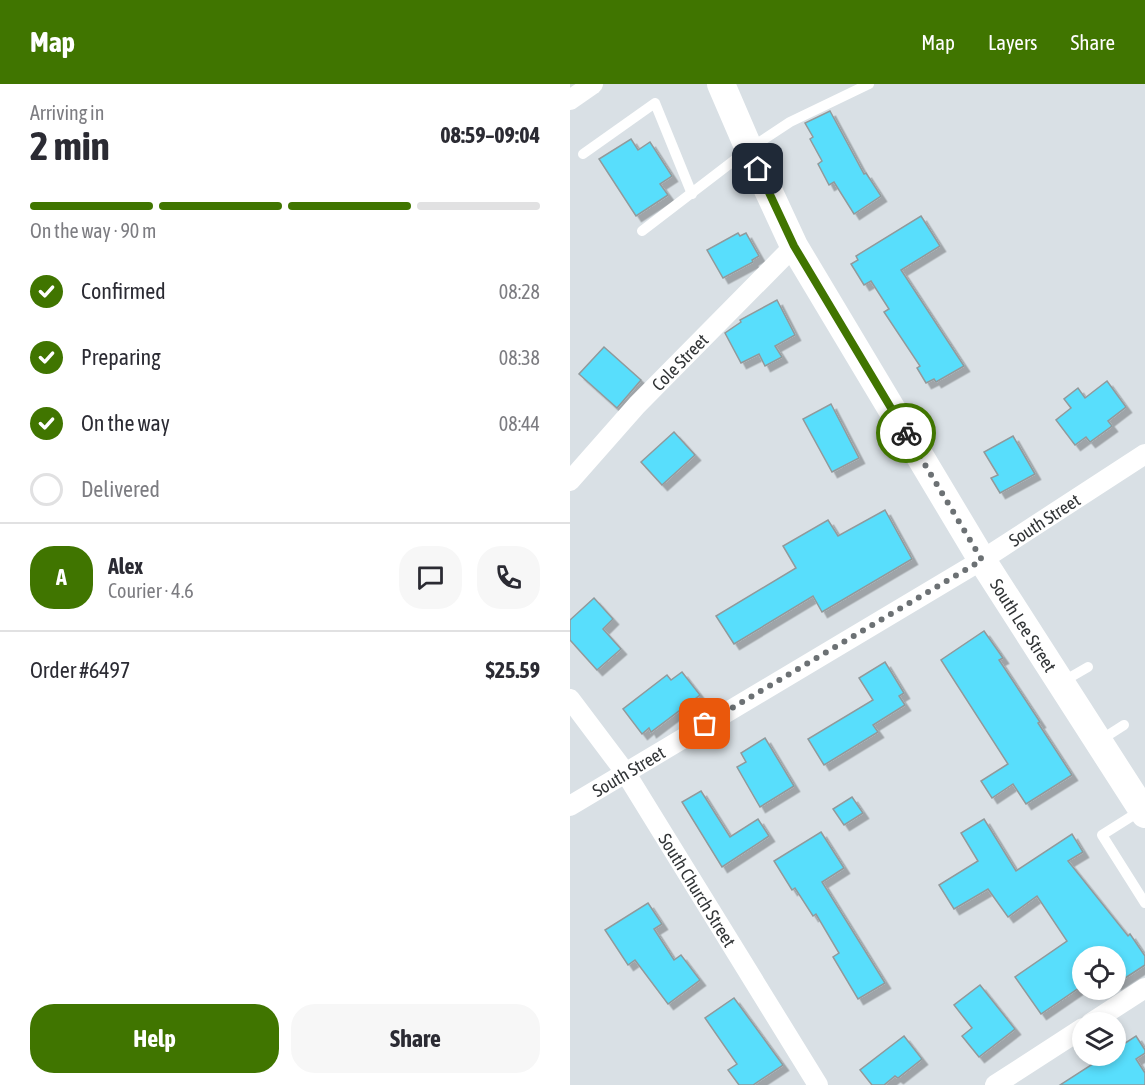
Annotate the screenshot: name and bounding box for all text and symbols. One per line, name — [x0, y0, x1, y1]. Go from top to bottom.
text: Map — [30, 26, 75, 58]
text: Map — [921, 30, 955, 54]
text: Layers — [988, 30, 1038, 54]
text: Share — [1071, 30, 1115, 54]
text: Arriving in — [30, 101, 104, 124]
text: 08:59–09:04 — [440, 122, 540, 148]
text: 2 min — [30, 124, 110, 168]
pin — [732, 143, 783, 194]
icon: home — [741, 152, 774, 185]
text: On the way · 90 m — [30, 219, 156, 242]
icon: check — [30, 275, 63, 308]
text: Confirmed — [81, 278, 166, 304]
text: 08:28 — [499, 280, 540, 303]
street label: Cole Street — [647, 329, 712, 395]
icon: check — [30, 341, 63, 374]
text: Preparing — [81, 344, 161, 370]
text: 08:38 — [499, 346, 540, 369]
courier — [876, 403, 936, 463]
icon: check — [30, 407, 63, 440]
text: On the way — [81, 410, 170, 436]
text: 08:44 — [499, 412, 540, 435]
icon: bike — [890, 417, 923, 450]
text: Delivered — [81, 476, 160, 502]
street label: South Street — [1005, 489, 1084, 550]
button: chat — [399, 546, 462, 609]
button: phone — [477, 546, 540, 609]
text: Alex — [108, 553, 143, 579]
text: A — [56, 564, 67, 590]
street label: South Lee Street — [986, 575, 1061, 676]
text: Courier · 4.6 — [108, 579, 194, 602]
text: Order #6497 — [30, 657, 130, 683]
text: $25.59 — [485, 657, 540, 683]
pin — [679, 698, 730, 749]
icon: bag — [688, 707, 721, 740]
street label: South Street — [588, 741, 668, 801]
street label: South Church Street — [655, 829, 741, 951]
map controls — [1072, 946, 1126, 1066]
button: locate — [1072, 946, 1126, 1000]
button: Help — [30, 1004, 279, 1073]
button: Share — [291, 1004, 540, 1073]
button: layers — [1072, 1012, 1126, 1066]

